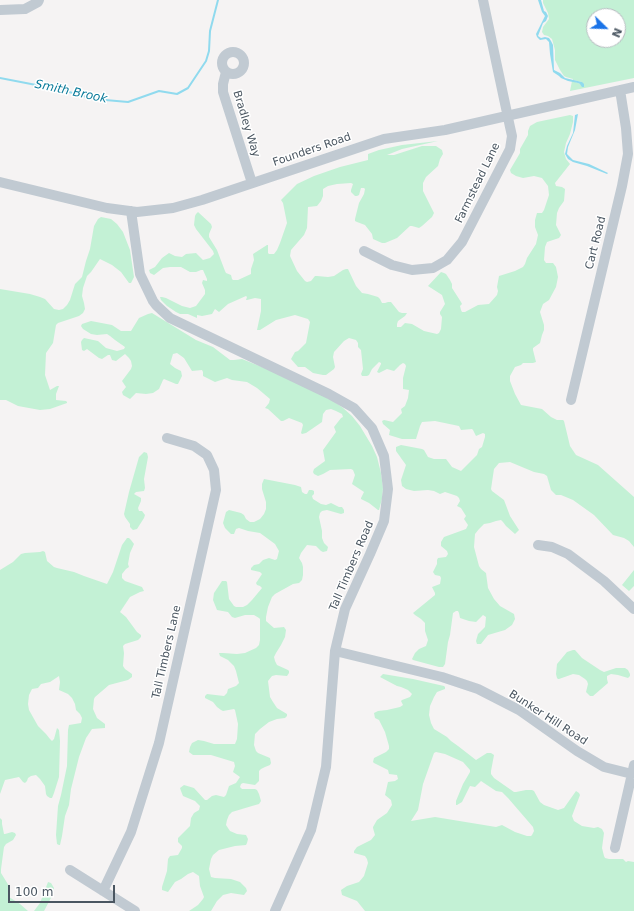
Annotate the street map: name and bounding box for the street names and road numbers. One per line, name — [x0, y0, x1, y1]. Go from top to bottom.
street label: Bradley Way — [230, 89, 262, 159]
street label: Founders Road — [271, 130, 353, 170]
street label: Farmstead Lane — [453, 141, 503, 225]
street label: Cart Road — [583, 215, 609, 271]
street label: Tall Timbers Road — [327, 519, 377, 613]
street label: Tall Timbers Lane — [150, 604, 184, 700]
street label: Bunker Hill Road — [506, 688, 590, 748]

